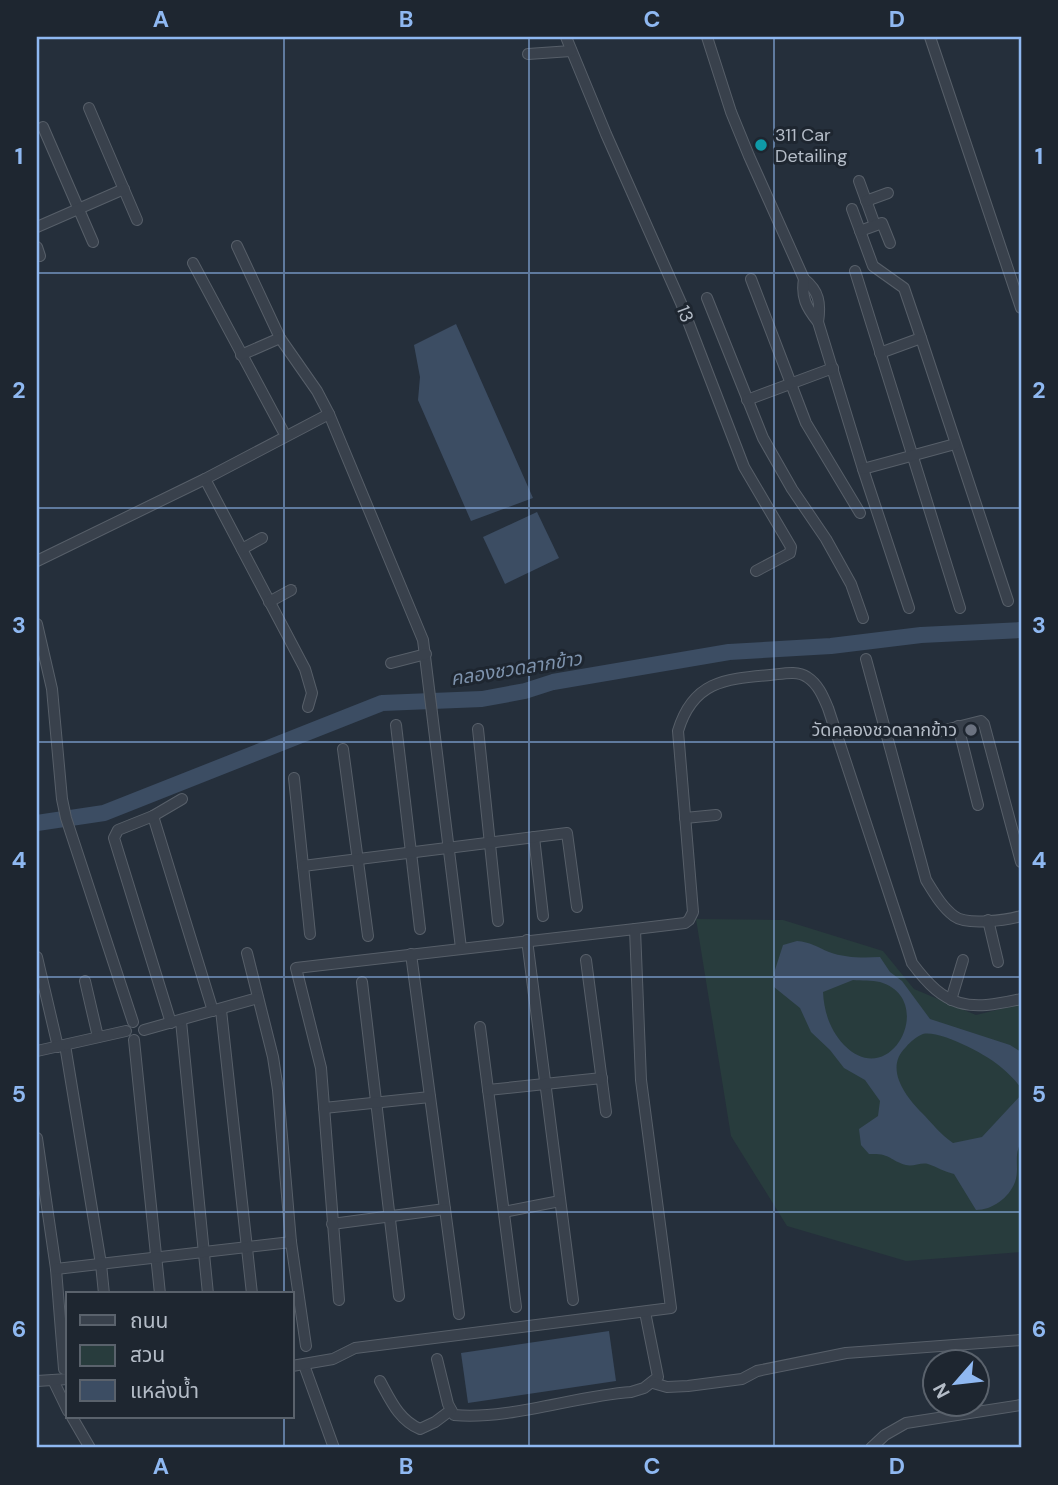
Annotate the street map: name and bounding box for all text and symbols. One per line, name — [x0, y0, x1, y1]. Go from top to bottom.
text: A — [153, 4, 169, 34]
text: B — [399, 4, 413, 34]
text: C — [644, 4, 660, 34]
text: D — [889, 4, 905, 34]
place label: 311 Car Detailing — [775, 123, 847, 168]
marker: 311 Car Detailing — [753, 137, 769, 153]
text: 1 — [15, 141, 23, 171]
text: 1 — [1035, 141, 1043, 171]
street label: 13 — [671, 302, 699, 326]
text: 2 — [12, 375, 26, 405]
text: 2 — [1032, 375, 1046, 405]
text: 3 — [12, 610, 26, 640]
text: 3 — [1032, 610, 1046, 640]
water label: คลองชวดลากข้าว — [449, 646, 584, 691]
place label: วัดคลองชวดลากข้าว — [811, 718, 957, 742]
marker: วัดคลองชวดลากข้าว — [963, 722, 979, 738]
text: 4 — [12, 845, 27, 875]
text: 4 — [1032, 845, 1047, 875]
text: 5 — [12, 1079, 26, 1109]
text: 5 — [1032, 1079, 1046, 1109]
legend — [66, 1292, 294, 1418]
text: ถนน — [130, 1307, 168, 1335]
text: 6 — [12, 1314, 26, 1344]
text: 6 — [1032, 1314, 1046, 1344]
text: สวน — [130, 1341, 165, 1369]
north arrow — [922, 1348, 992, 1418]
text: แหล่งน้ำ — [130, 1376, 199, 1405]
text: N — [927, 1379, 956, 1403]
text: A — [153, 1451, 169, 1481]
text: B — [399, 1451, 413, 1481]
text: C — [644, 1451, 660, 1481]
text: D — [889, 1451, 905, 1481]

